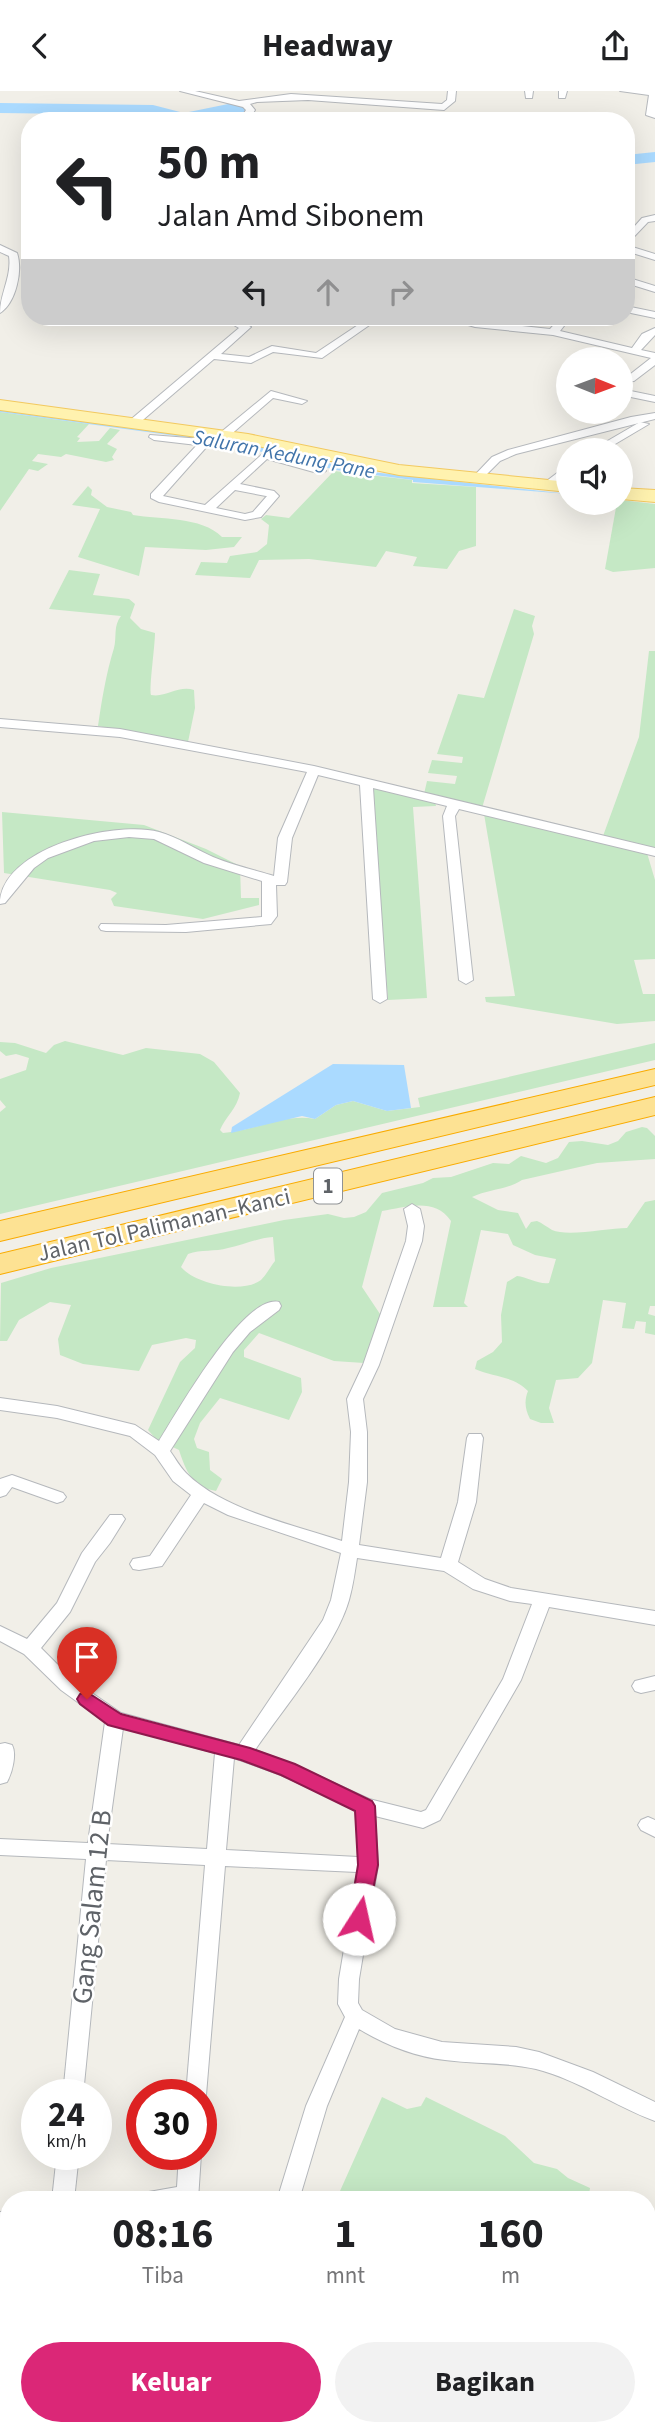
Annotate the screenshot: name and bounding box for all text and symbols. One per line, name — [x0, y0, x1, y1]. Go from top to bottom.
text: Headway — [262, 23, 393, 69]
icon: back — [21, 27, 59, 65]
icon: share — [596, 27, 634, 65]
text: 50 m — [157, 128, 261, 198]
icon: left — [42, 140, 133, 231]
text: Jalan Amd Sibonem — [157, 193, 425, 239]
icon: left — [236, 273, 274, 311]
icon: ahead — [309, 273, 347, 311]
icon: right — [382, 273, 420, 311]
north arrow — [556, 347, 634, 423]
map controls — [556, 347, 633, 515]
water label: Saluran Kedung Pane — [190, 422, 378, 486]
button: sound — [556, 438, 633, 515]
road number: 1 — [314, 1169, 342, 1203]
street label: Jalan Tol Palimanan–Kanci — [34, 1180, 294, 1270]
pin — [57, 1627, 117, 1699]
icon: arrive — [68, 1638, 106, 1676]
street label: Gang Salam 12 B — [62, 1808, 122, 2006]
position arrow — [322, 1882, 396, 1956]
speed limit sign: 30 — [126, 2079, 217, 2170]
text: 24 — [48, 2090, 85, 2140]
text: km/h — [47, 2129, 86, 2154]
text: 08:16 — [112, 2204, 213, 2264]
text: 1 — [334, 2204, 356, 2264]
text: 160 — [477, 2204, 544, 2264]
text: Tiba — [142, 2259, 184, 2292]
text: mnt — [326, 2259, 365, 2292]
text: m — [501, 2259, 520, 2292]
button: Keluar — [21, 2342, 321, 2422]
button: Bagikan — [335, 2342, 635, 2422]

